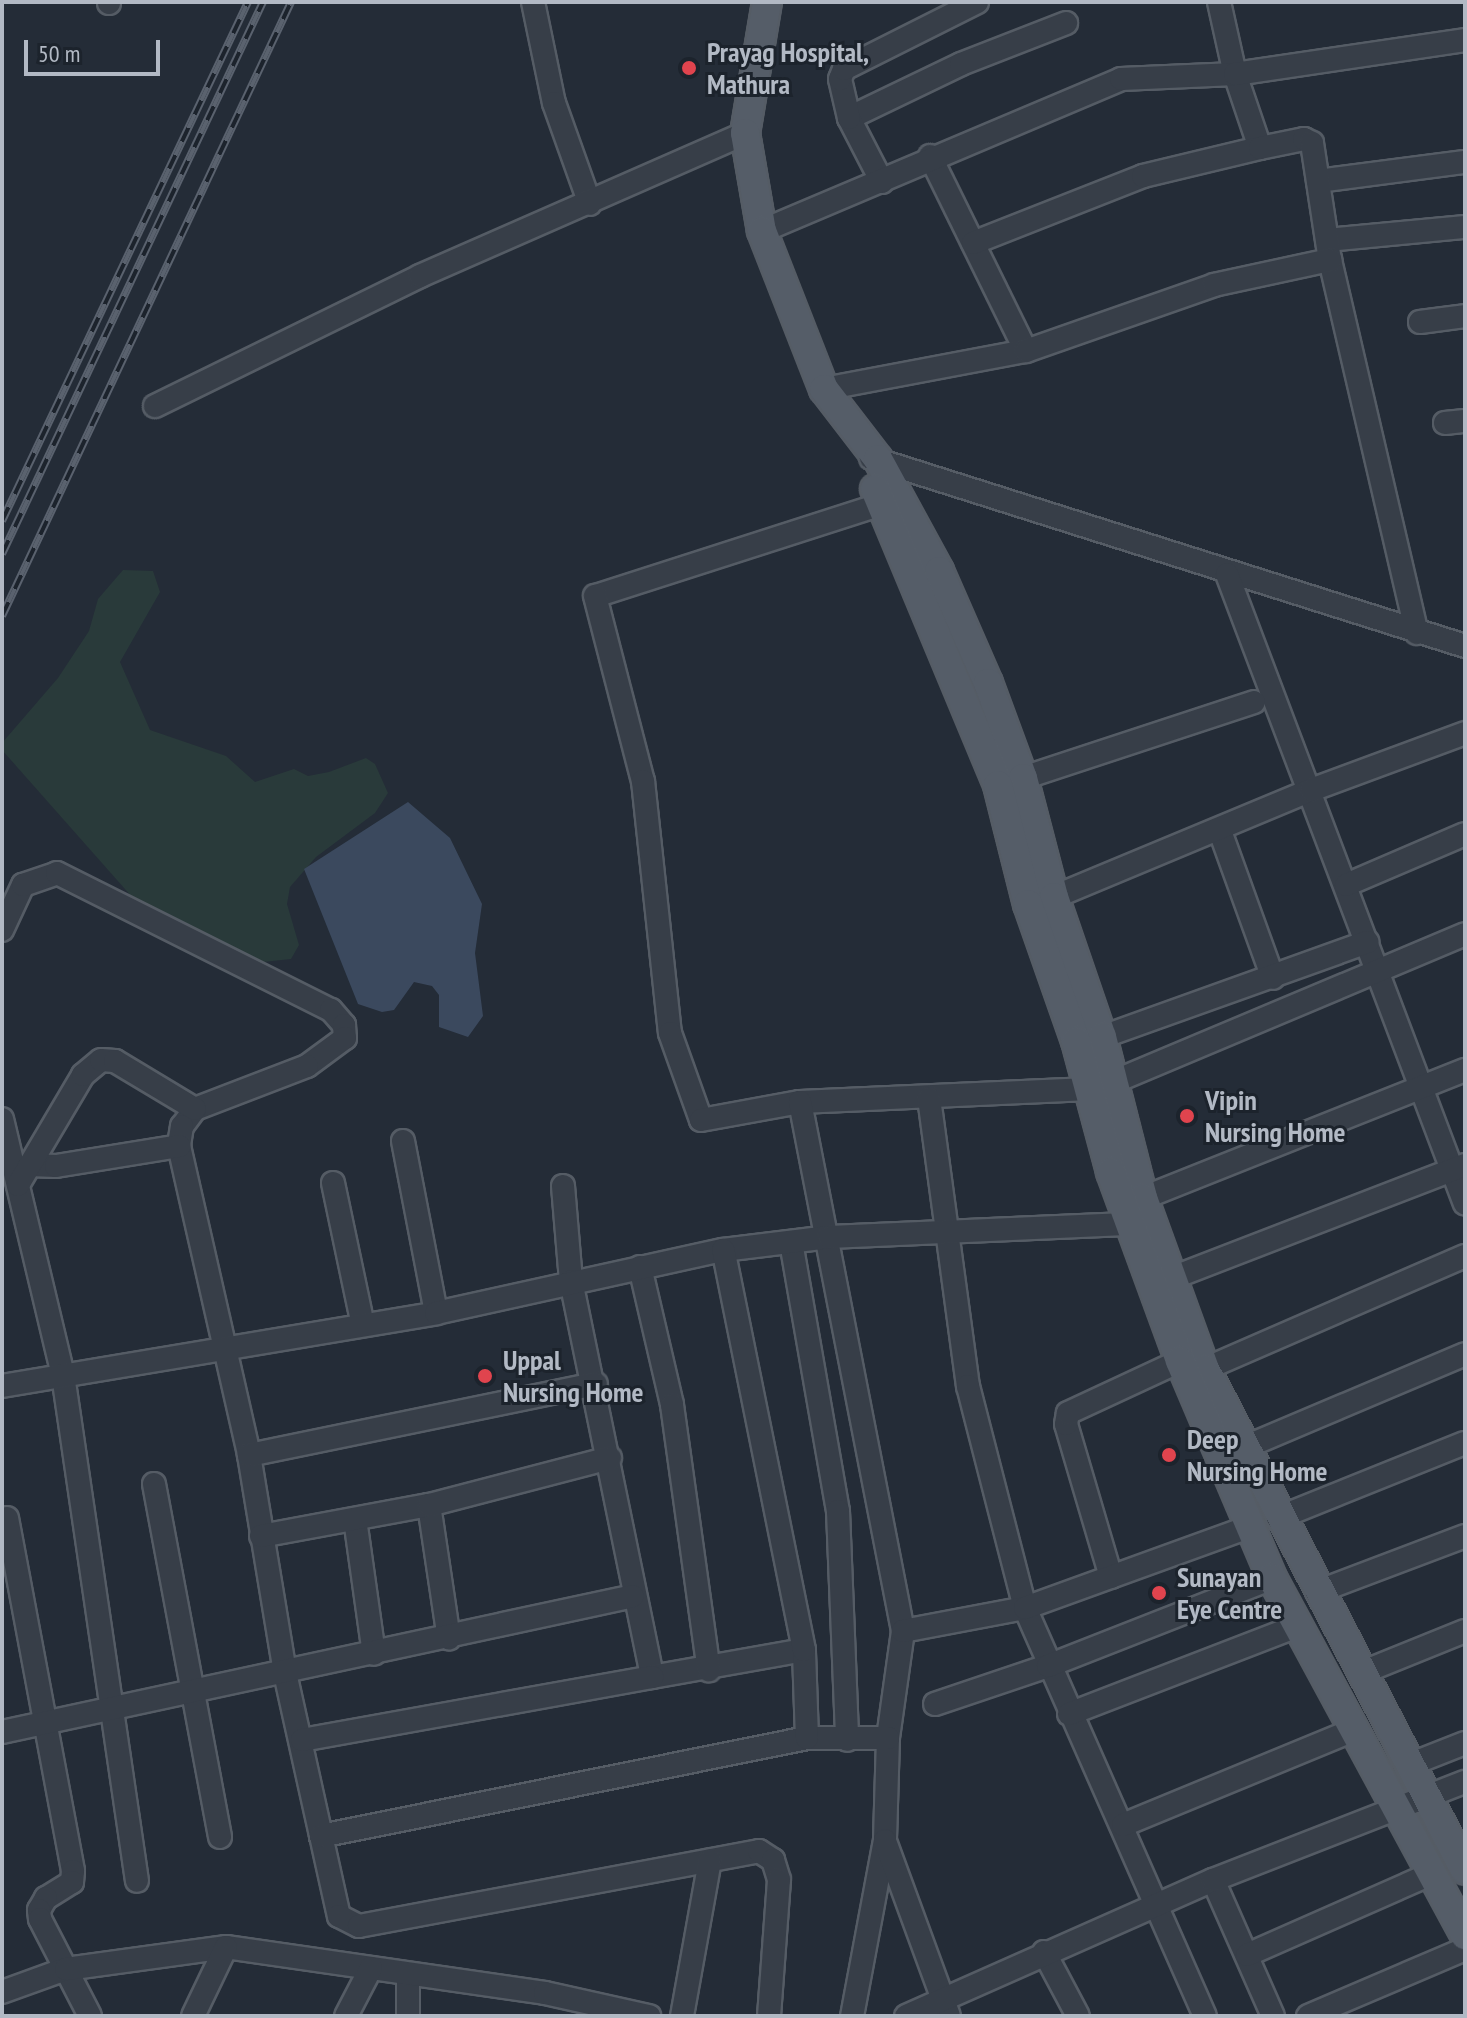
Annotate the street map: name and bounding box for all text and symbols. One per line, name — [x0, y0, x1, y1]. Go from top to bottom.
scale bar — [28, 24, 164, 74]
place label: Prayag Hospital, Mathura — [707, 35, 869, 101]
text: 50 m — [38, 38, 80, 69]
marker: Prayag Hospital, Mathura — [678, 57, 700, 79]
place label: Vipin Nursing Home — [1205, 1083, 1346, 1149]
marker: Vipin Nursing Home — [1176, 1105, 1198, 1127]
place label: Uppal Nursing Home — [503, 1343, 644, 1409]
marker: Uppal Nursing Home — [474, 1365, 496, 1387]
place label: Deep Nursing Home — [1187, 1422, 1328, 1488]
marker: Deep Nursing Home — [1158, 1444, 1180, 1466]
place label: Sunayan Eye Centre — [1177, 1560, 1283, 1626]
marker: Sunayan Eye Centre — [1148, 1582, 1170, 1604]

